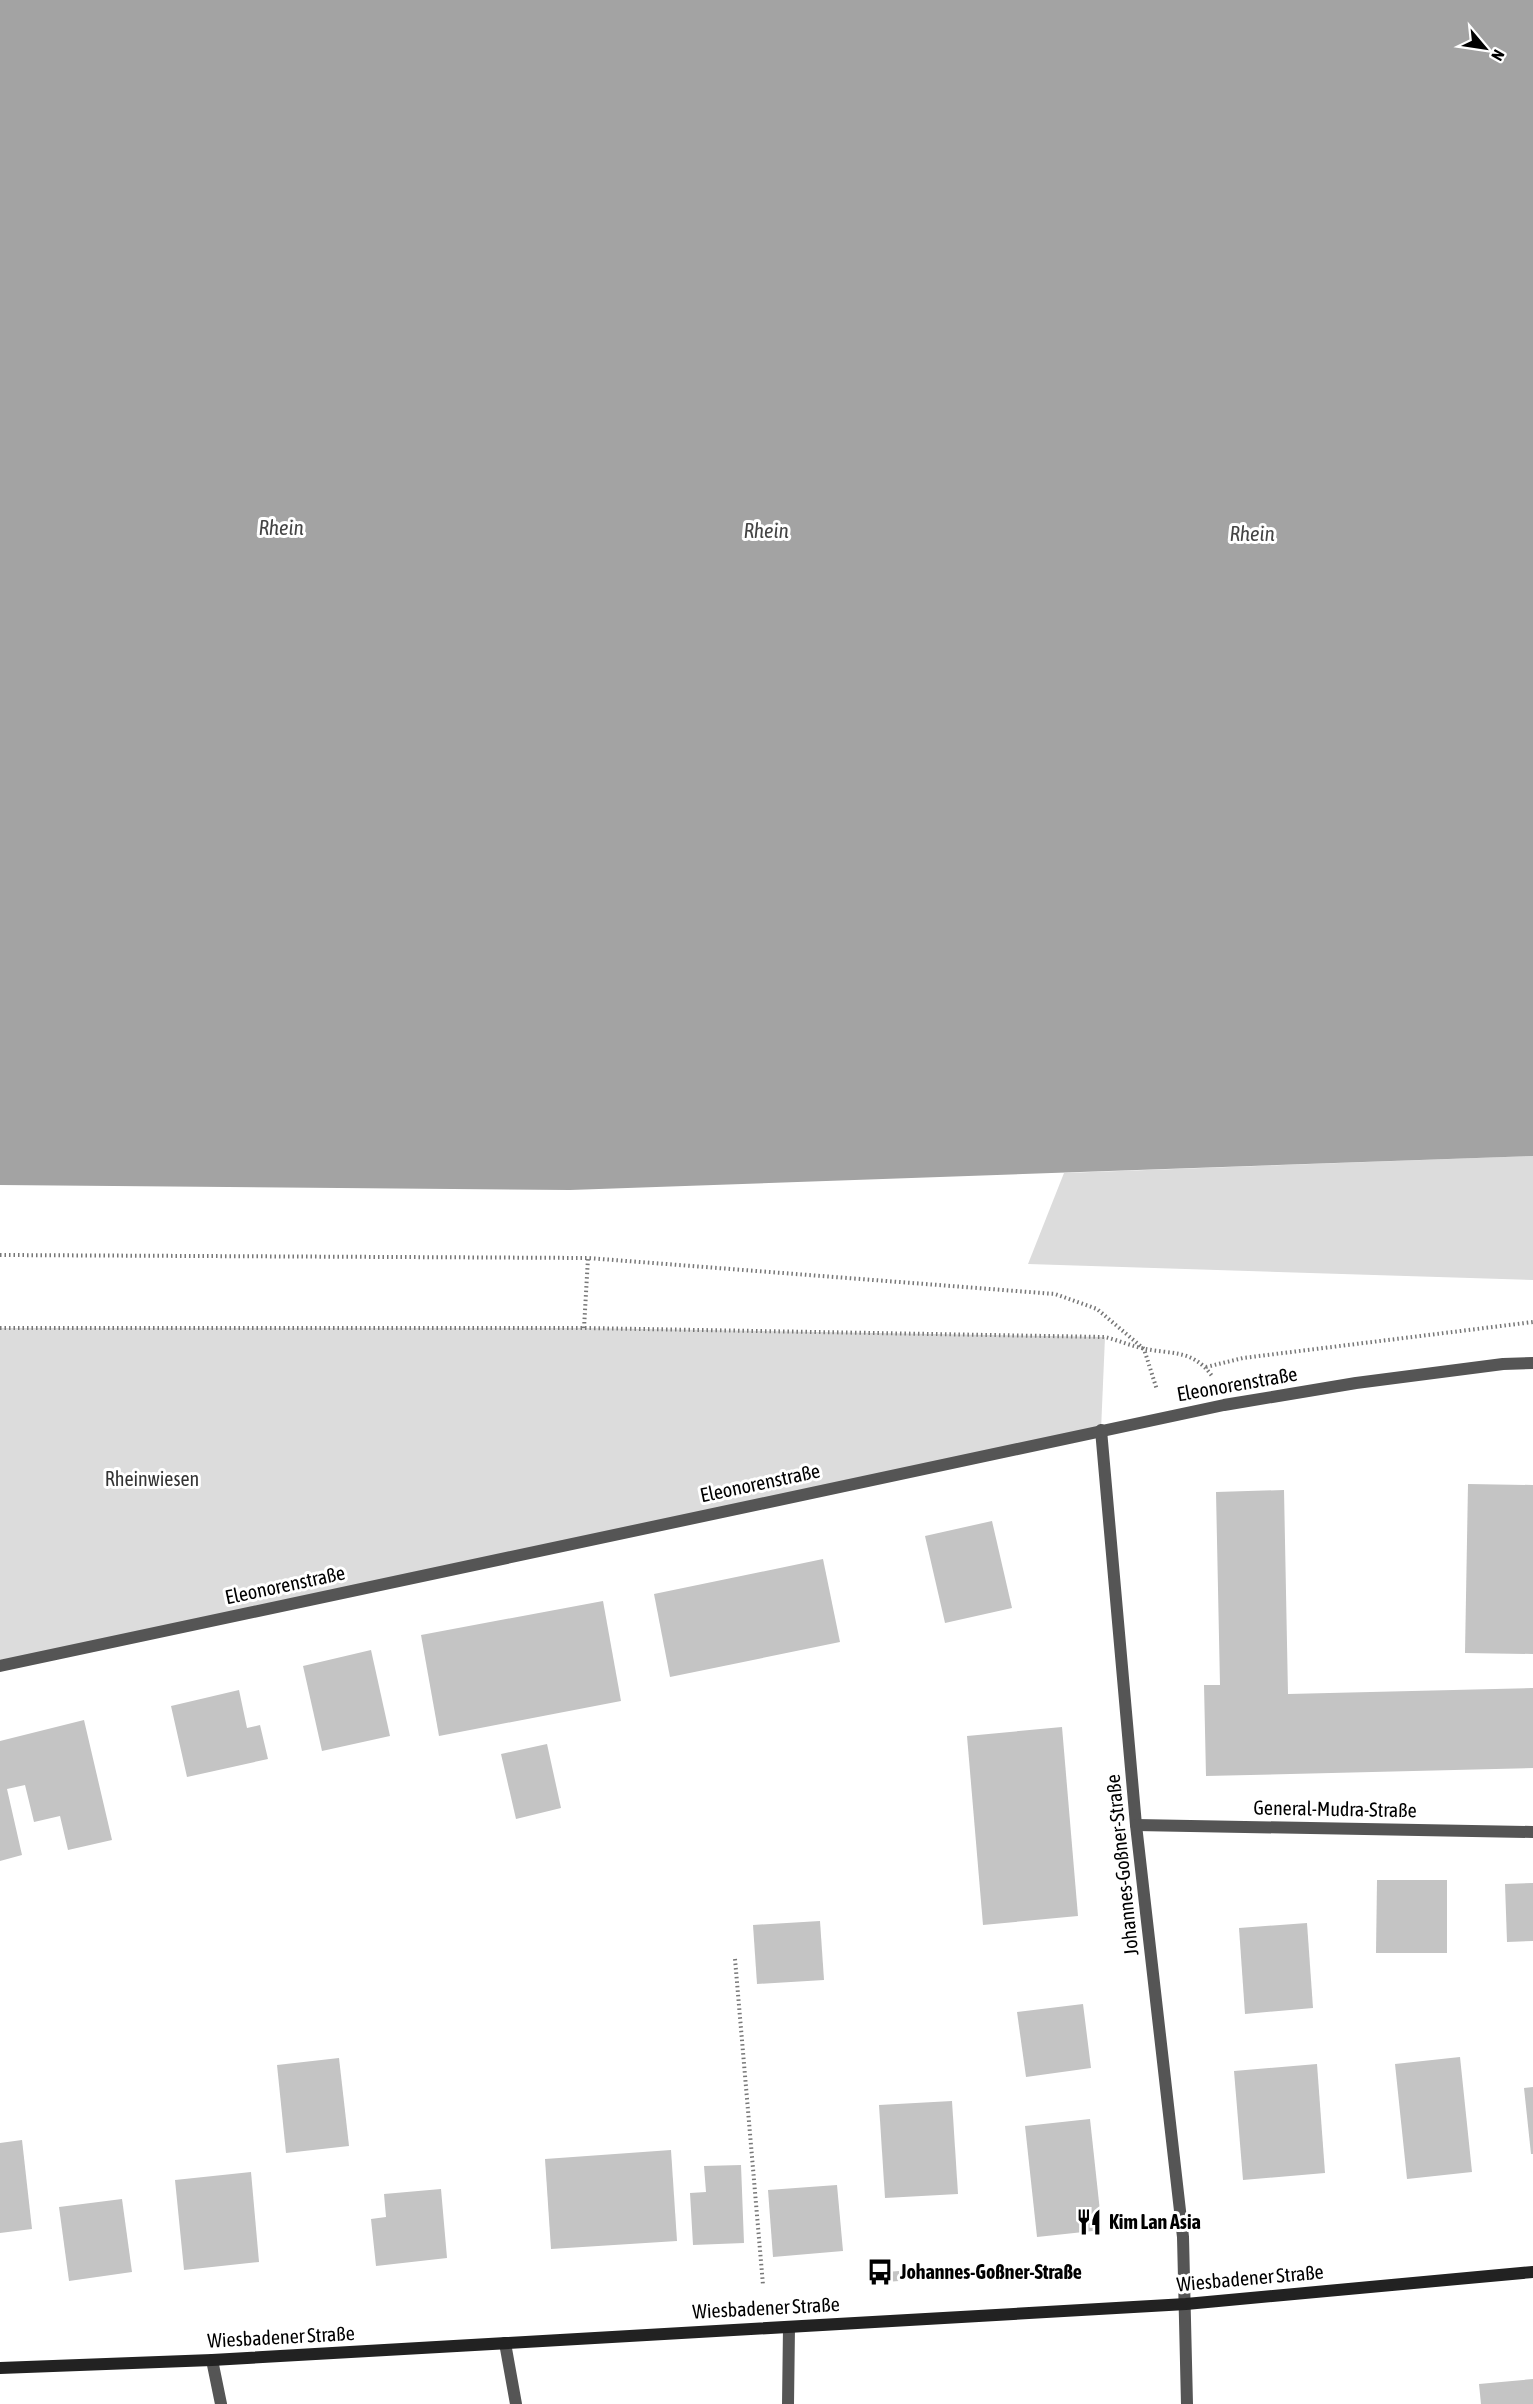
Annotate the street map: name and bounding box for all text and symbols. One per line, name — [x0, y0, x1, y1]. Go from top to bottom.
north arrow — [1455, 18, 1515, 78]
text: N — [1488, 47, 1508, 64]
water label: Rhein — [258, 515, 304, 539]
water label: Rhein — [743, 518, 789, 542]
water label: Rhein — [1229, 521, 1275, 545]
street label: Eleonorenstraße — [1175, 1362, 1299, 1405]
street label: Eleonorenstraße — [698, 1459, 822, 1506]
park label: Rheinwiesen — [105, 1467, 199, 1490]
street label: Eleonorenstraße — [223, 1561, 347, 1608]
street label: Johannes-Goßner-Straße — [1101, 1773, 1142, 1957]
street label: General-Mudra-Straße — [1253, 1796, 1417, 1821]
restaurant icon: Kim Lan Asia — [1074, 2207, 1104, 2237]
place label: Kim Lan Asia — [1109, 2210, 1201, 2233]
bus stop icon: Johannes-Goßner-Straße — [865, 2257, 895, 2287]
place label: Johannes-Goßner-Straße — [899, 2260, 1082, 2283]
street label: Wiesbadener Straße — [1176, 2260, 1324, 2295]
street label: Wiesbadener Straße — [692, 2292, 840, 2323]
street label: Wiesbadener Straße — [207, 2321, 355, 2352]

